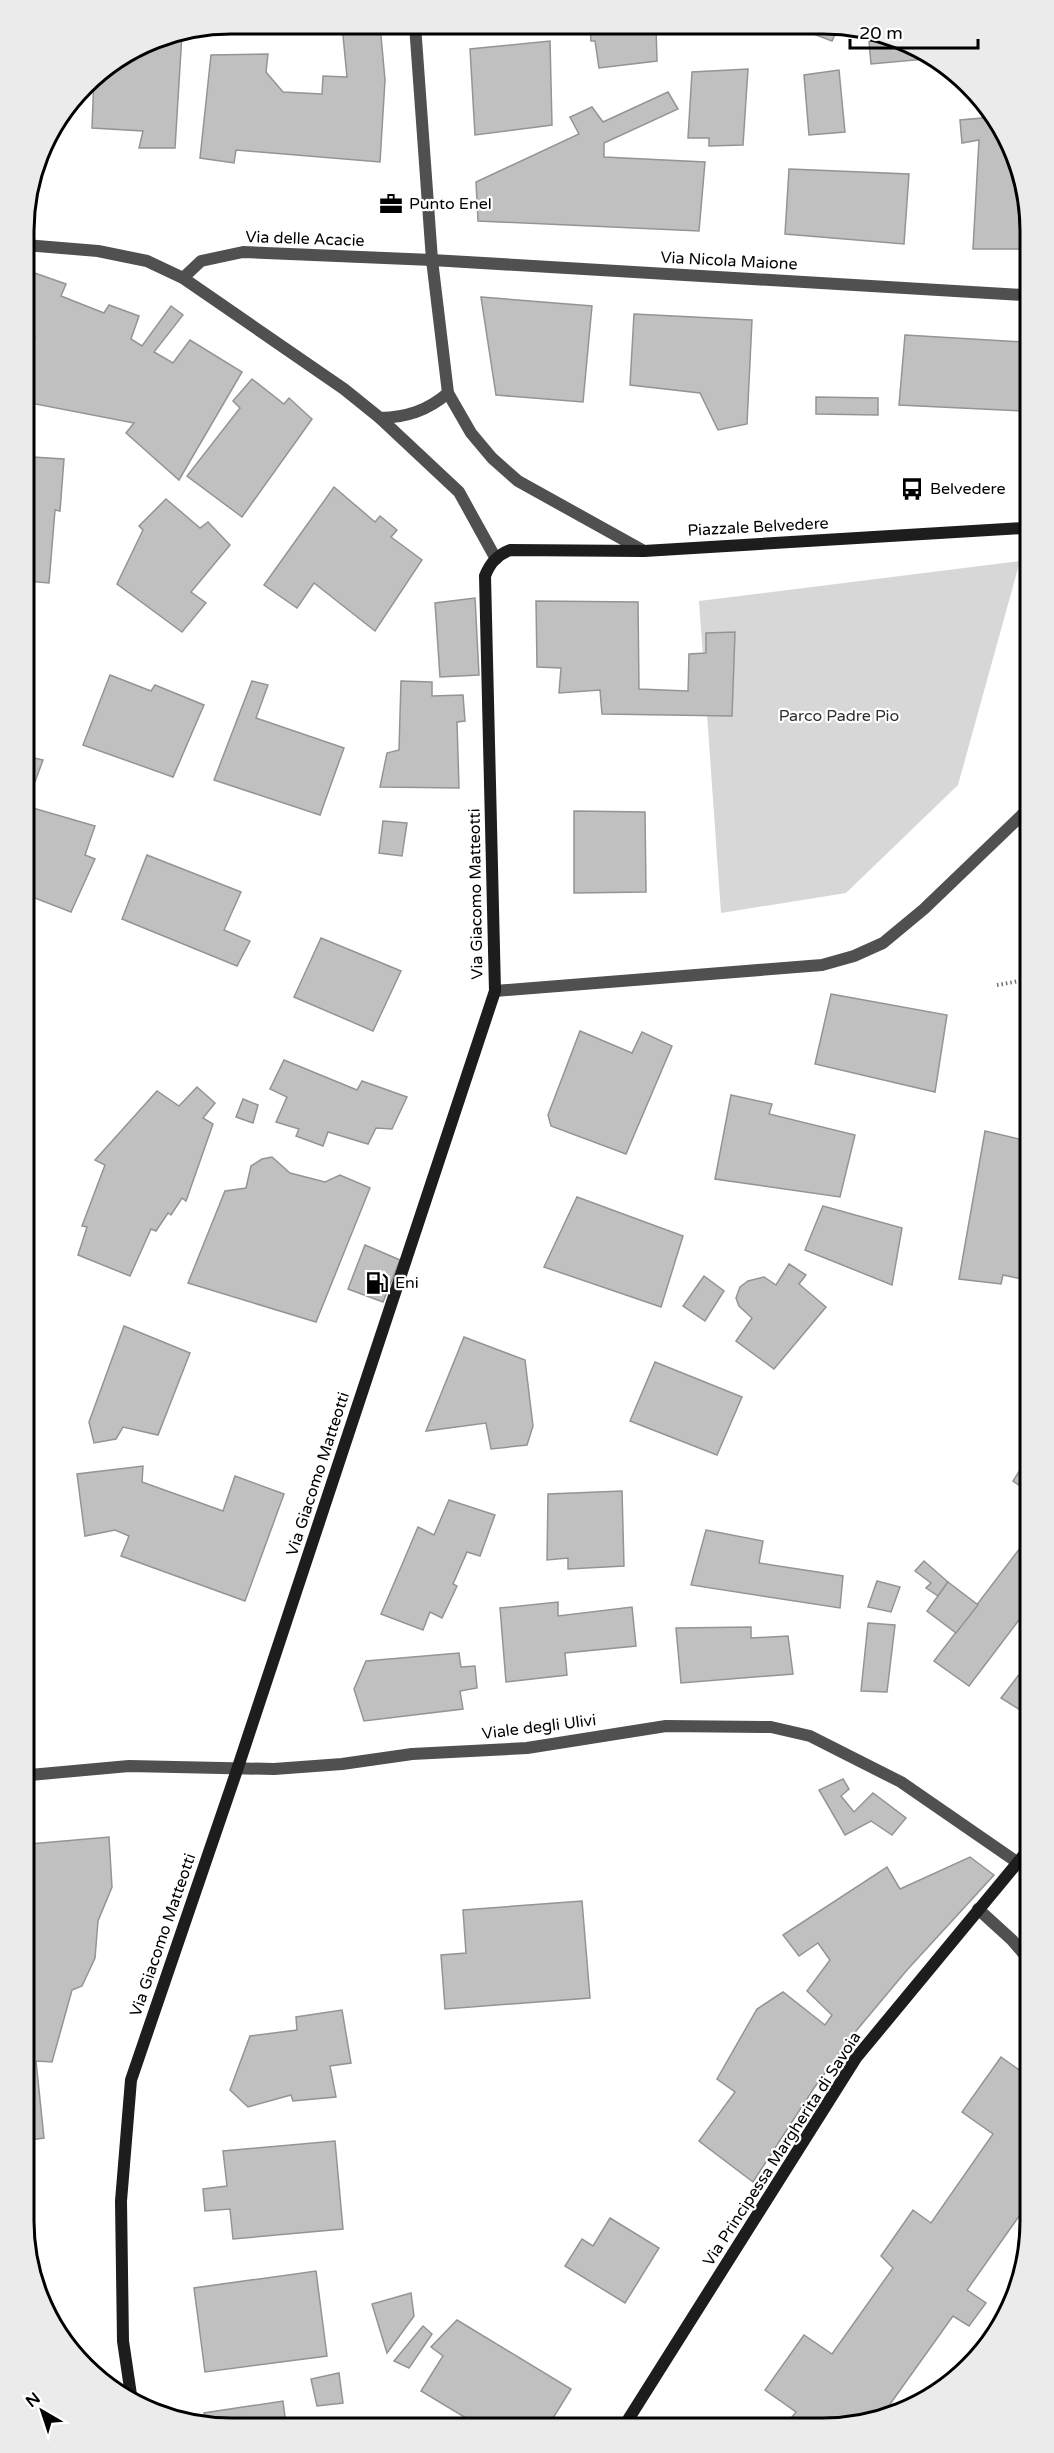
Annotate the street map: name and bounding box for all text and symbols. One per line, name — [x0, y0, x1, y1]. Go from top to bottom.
scale bar — [850, 12, 978, 50]
text: 20 m — [859, 22, 903, 44]
office icon: Punto Enel — [378, 191, 404, 217]
place label: Punto Enel — [409, 194, 492, 214]
street label: Via delle Acacie — [245, 227, 365, 251]
street label: Via Nicola Maione — [660, 247, 798, 275]
bus stop icon: Belvedere — [899, 476, 925, 502]
place label: Belvedere — [930, 479, 1006, 499]
street label: Piazzale Belvedere — [687, 513, 829, 541]
park label: Parco Padre Pio — [779, 706, 899, 726]
street label: Via Giacomo Matteotti — [465, 808, 487, 980]
fuel station icon: Eni — [364, 1270, 390, 1296]
place label: Eni — [395, 1273, 419, 1293]
street label: Via Giacomo Matteotti — [282, 1389, 354, 1559]
street label: Viale degli Ulivi — [481, 1710, 597, 1744]
street label: Via Giacomo Matteotti — [126, 1851, 200, 2019]
street label: Via Principessa Margherita di Savoia — [699, 2028, 865, 2270]
north arrow — [12, 2381, 72, 2441]
text: N — [22, 2388, 44, 2412]

